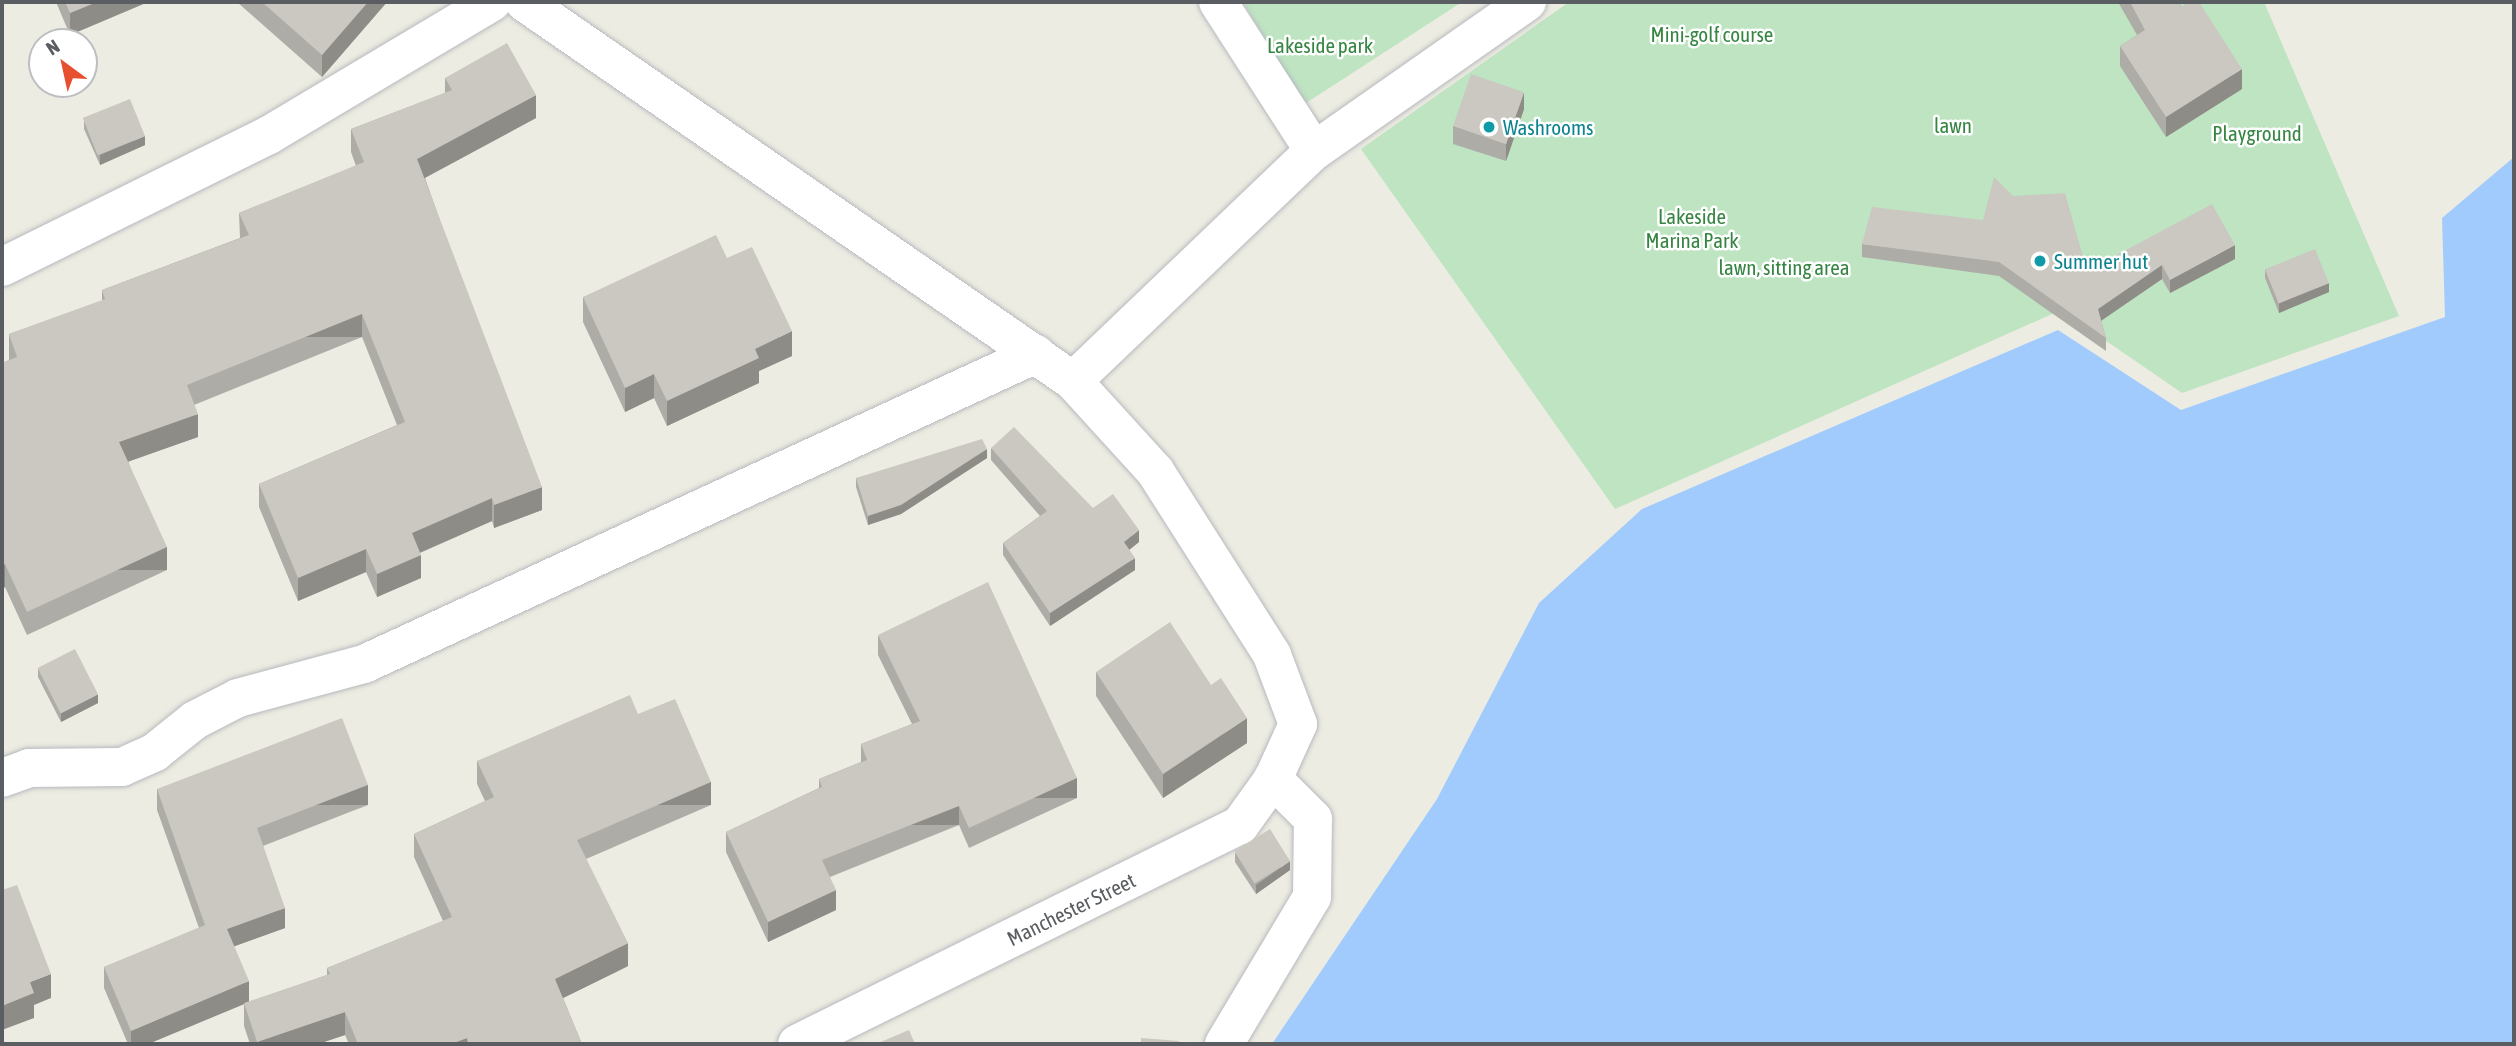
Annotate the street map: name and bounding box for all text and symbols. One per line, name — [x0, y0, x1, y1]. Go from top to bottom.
park label: Mini-golf course — [1651, 21, 1773, 47]
north arrow — [28, 28, 98, 98]
park label: Lakeside park — [1267, 32, 1373, 58]
text: N — [42, 35, 63, 59]
park label: lawn — [1934, 112, 1972, 138]
place label: Washrooms — [1503, 114, 1593, 140]
marker: Washrooms — [1481, 119, 1497, 135]
park label: Playground — [2212, 120, 2302, 146]
park label: Lakeside Marina Park — [1646, 203, 1738, 253]
place label: Summer hut — [2054, 248, 2148, 274]
marker: Summer hut — [2032, 253, 2048, 269]
park label: lawn, sitting area — [1718, 254, 1850, 280]
street label: Manchester Street — [1003, 867, 1139, 951]

